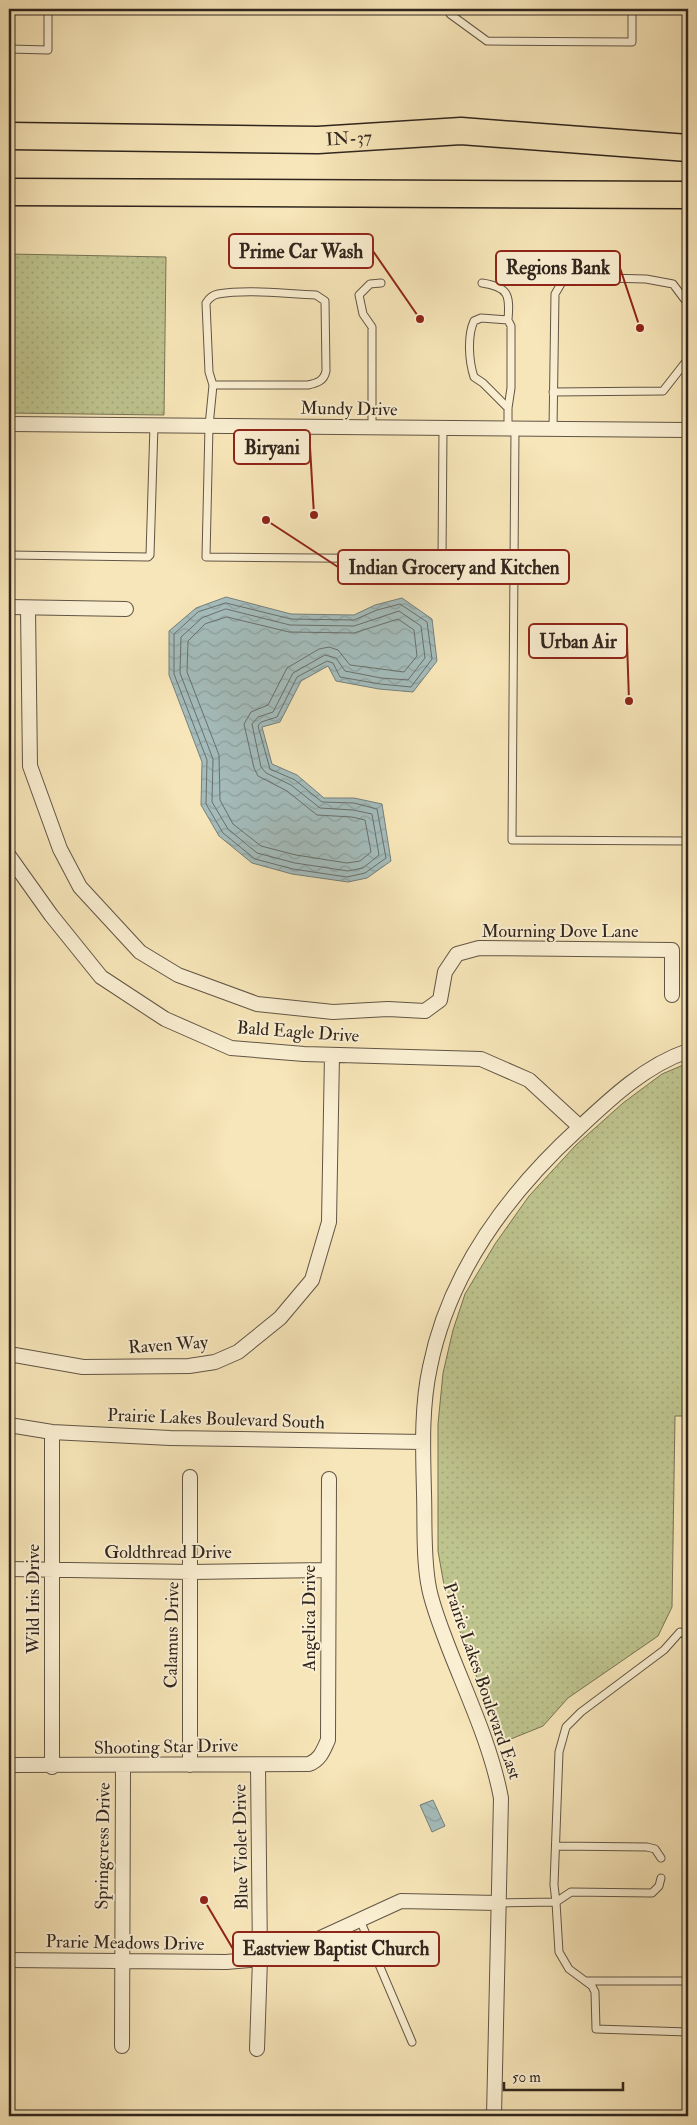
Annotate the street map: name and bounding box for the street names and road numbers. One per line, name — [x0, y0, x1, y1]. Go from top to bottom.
street label: IN-37 — [325, 125, 373, 151]
street label: Mundy Drive — [300, 397, 398, 421]
street label: Mourning Dove Lane — [481, 920, 639, 943]
street label: Bald Eagle Drive — [236, 1016, 360, 1048]
street label: Raven Way — [127, 1331, 210, 1359]
street label: Prairie Lakes Boulevard South — [107, 1404, 326, 1434]
street label: Goldthread Drive — [104, 1541, 232, 1564]
street label: Wild Iris Drive — [22, 1543, 45, 1655]
street label: Angelica Drive — [298, 1564, 321, 1672]
street label: Prairie Lakes Boulevard East — [437, 1579, 527, 1783]
street label: Calamus Drive — [160, 1581, 184, 1689]
street label: Shooting Star Drive — [94, 1734, 239, 1760]
street label: Springcress Drive — [90, 1782, 116, 1910]
street label: Blue Violet Drive — [228, 1783, 254, 1910]
street label: Prarie Meadows Drive — [45, 1930, 205, 1956]

